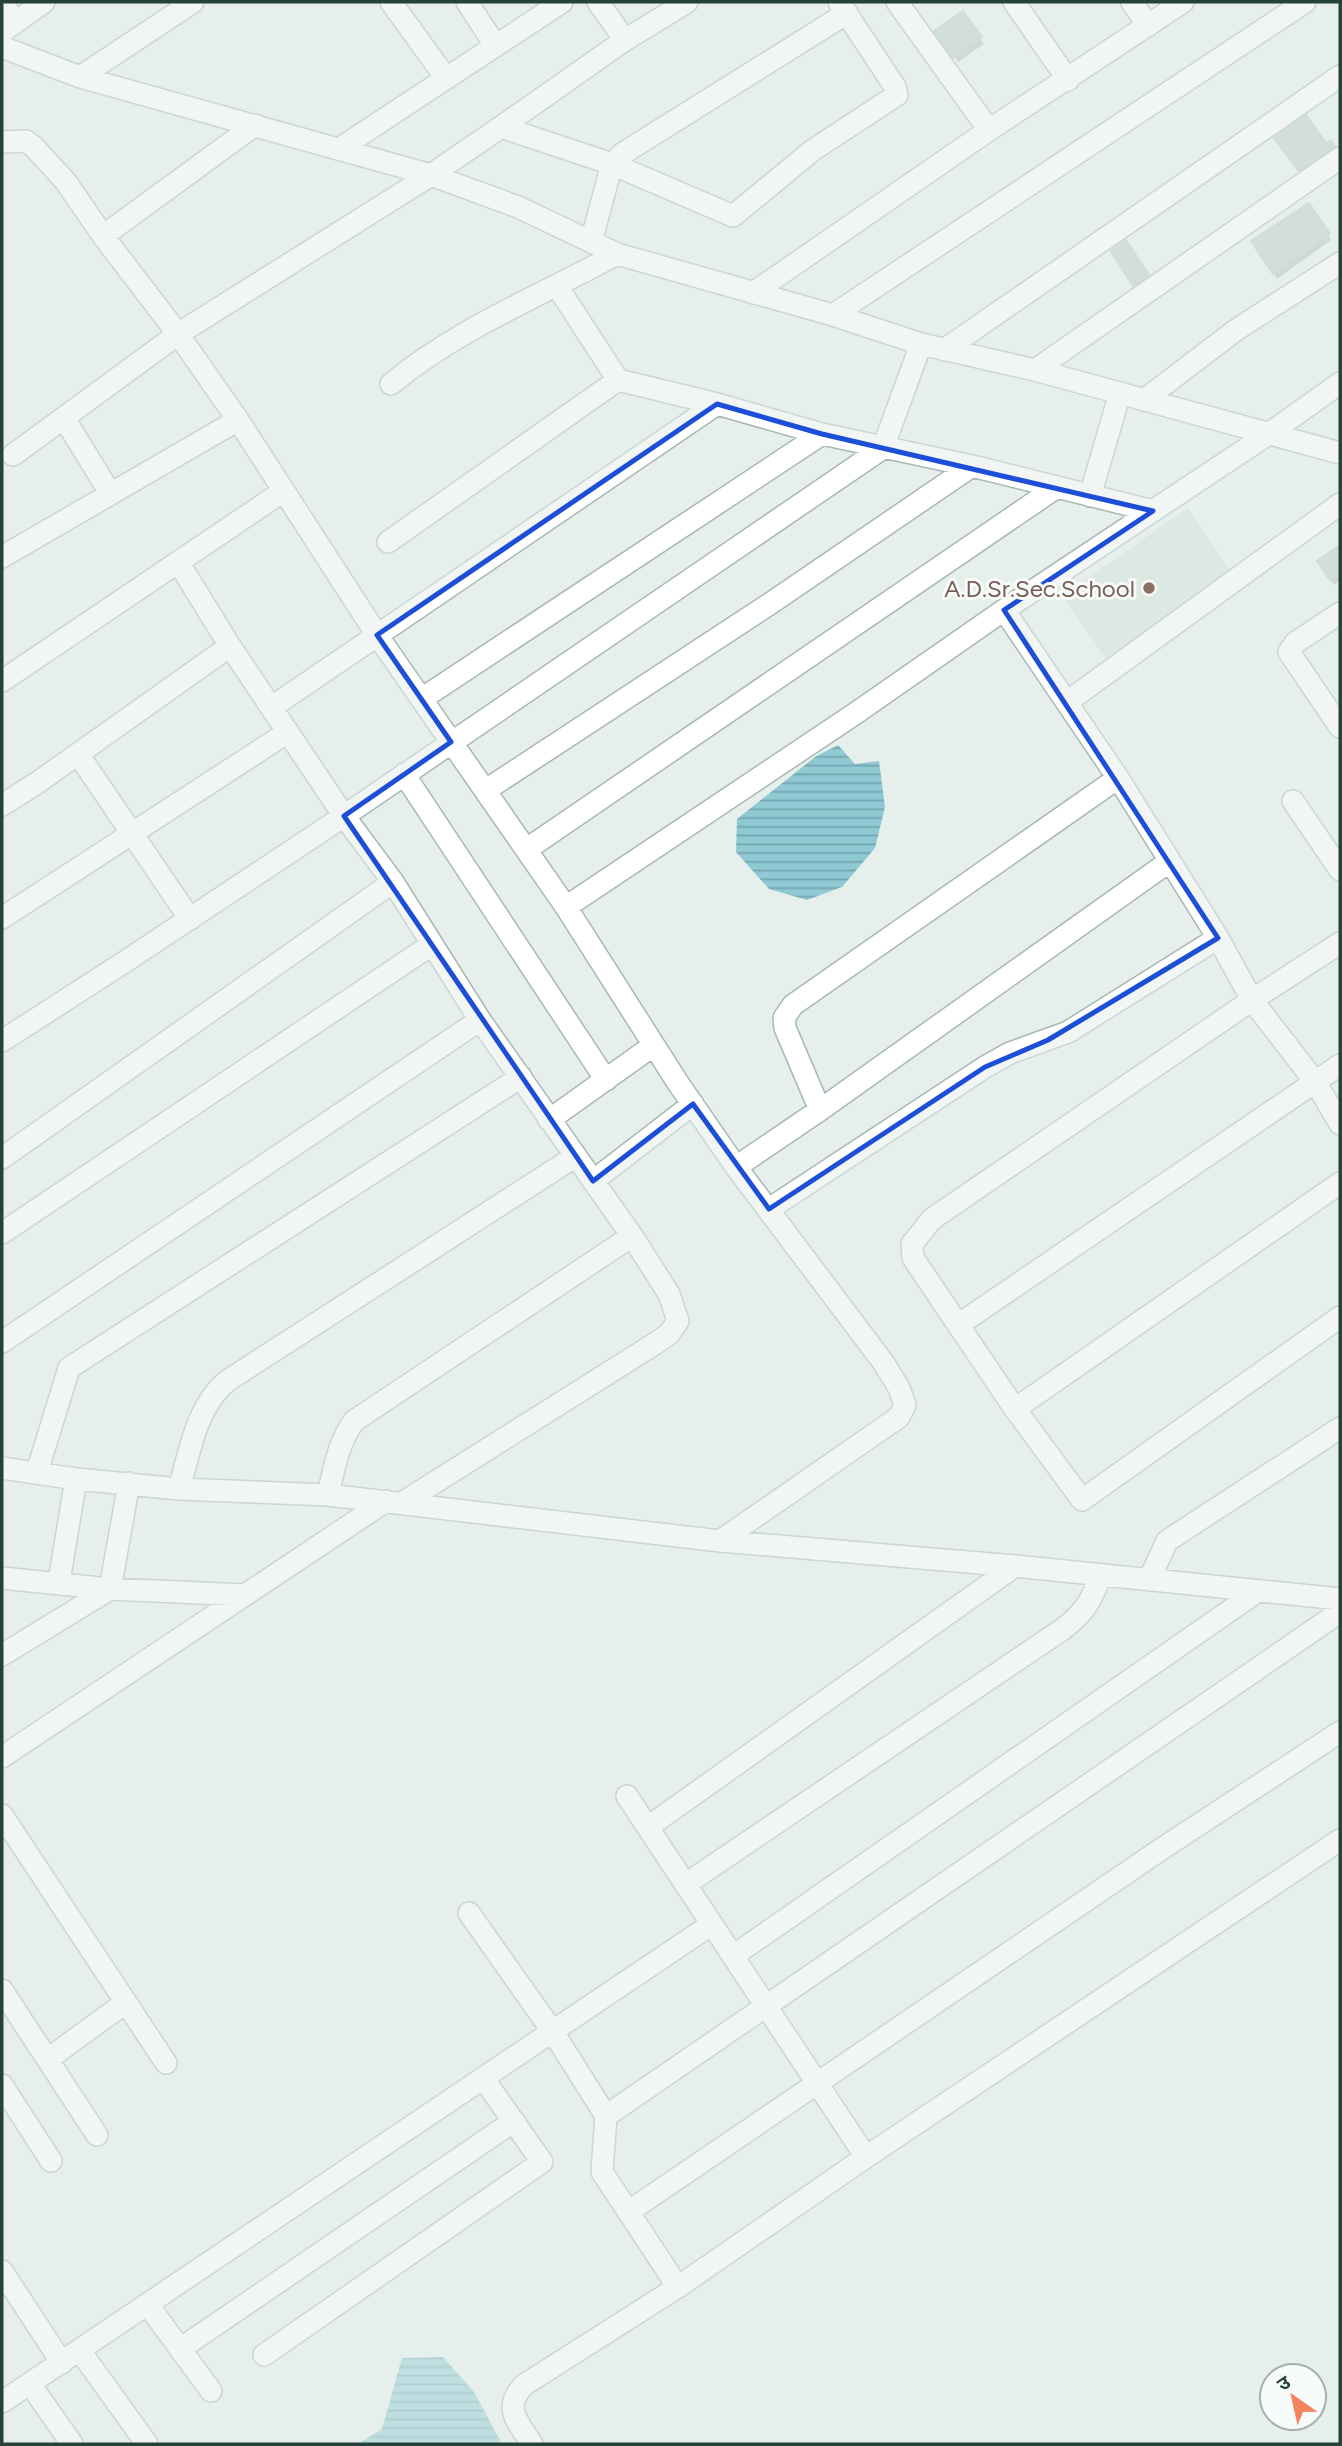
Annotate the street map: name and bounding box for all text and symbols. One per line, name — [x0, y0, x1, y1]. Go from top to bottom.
place label: A.D.Sr.Sec.School — [944, 574, 1135, 603]
marker: A.D.Sr.Sec.School — [1141, 580, 1157, 596]
north arrow — [1258, 2362, 1328, 2432]
text: उ — [1273, 2370, 1296, 2396]

